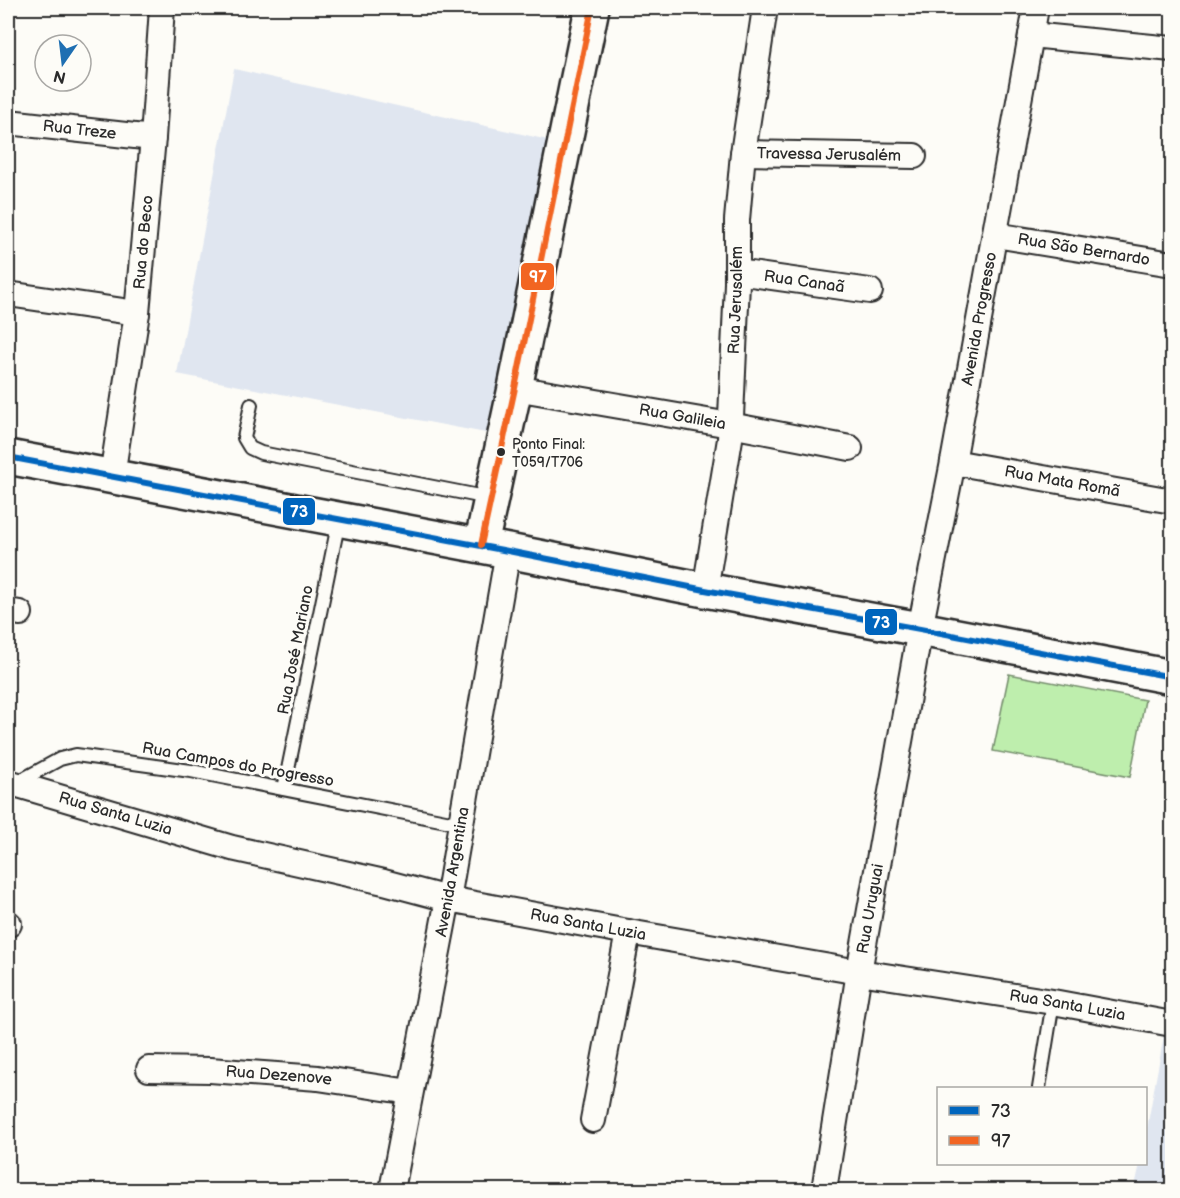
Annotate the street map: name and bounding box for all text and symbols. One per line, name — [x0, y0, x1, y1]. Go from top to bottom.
north arrow — [33, 33, 93, 93]
text: N — [52, 65, 68, 87]
street label: Rua Treze — [42, 116, 118, 143]
street label: Travessa Jerusalém — [757, 144, 901, 165]
street label: Rua do Beco — [130, 194, 157, 290]
street label: Rua São Bernardo — [1016, 229, 1151, 270]
street label: Rua Jerusalém — [724, 246, 747, 355]
street label: Avenida Progresso — [958, 250, 1001, 387]
line badge: 97 — [520, 262, 555, 291]
street label: Rua Canaã — [763, 266, 846, 297]
text: 97 — [529, 268, 547, 287]
street label: Rua Galileia — [638, 400, 727, 434]
place label: Ponto Final: T059/T706 — [512, 436, 585, 471]
marker: Ponto Final: T059/T706 — [495, 446, 507, 458]
street label: Rua Mata Romã — [1003, 462, 1122, 501]
line badge: 73 — [282, 497, 316, 526]
text: 73 — [290, 503, 308, 522]
street label: Rua José Mariano — [274, 584, 318, 716]
line badge: 73 — [864, 608, 898, 636]
text: 73 — [872, 614, 890, 633]
street label: Rua Campos do Progresso — [141, 739, 335, 791]
street label: Rua Santa Luzia — [56, 788, 175, 839]
street label: Avenida Argentina — [431, 805, 473, 938]
street label: Rua Uruguai — [853, 862, 888, 955]
street label: Rua Santa Luzia — [529, 905, 648, 944]
street label: Rua Santa Luzia — [1008, 986, 1127, 1025]
street label: Rua Dezenove — [225, 1062, 334, 1090]
legend — [937, 1087, 1147, 1165]
text: 73 — [991, 1101, 1011, 1122]
text: 97 — [991, 1131, 1010, 1152]

